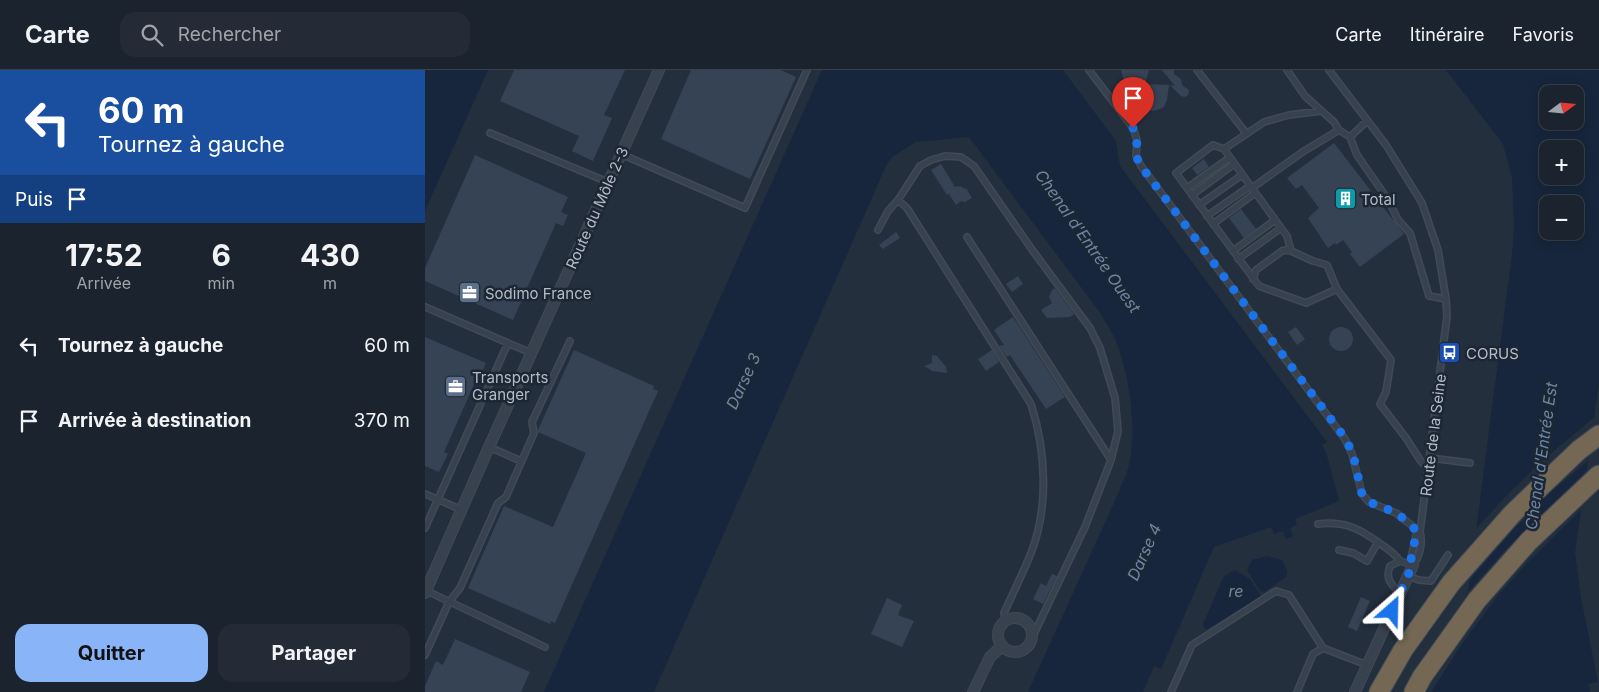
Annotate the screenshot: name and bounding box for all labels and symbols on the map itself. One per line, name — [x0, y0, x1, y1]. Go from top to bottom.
pin — [1112, 77, 1154, 128]
north arrow — [1539, 85, 1584, 130]
street label: Route du Môle 2-3 — [562, 144, 632, 272]
water label: Chenal d'Entrée Ouest — [1031, 166, 1145, 317]
building icon: Total — [1333, 187, 1357, 211]
place label: Total — [1361, 190, 1396, 209]
office icon: Sodimo France — [457, 281, 481, 305]
place label: Sodimo France — [485, 284, 591, 303]
bus stop icon: CORUS — [1438, 341, 1462, 365]
place label: CORUS — [1466, 344, 1519, 363]
water label: Darse 3 — [721, 350, 765, 412]
place label: Transports Granger — [472, 368, 549, 404]
street label: Route de la Seine — [1416, 373, 1450, 497]
office icon: Transports Granger — [444, 374, 468, 398]
water label: Chenal d'Entrée Est — [1521, 380, 1561, 531]
water label: Darse 4 — [1123, 521, 1165, 583]
water label: re — [1229, 581, 1243, 601]
position arrow — [1365, 584, 1417, 636]

